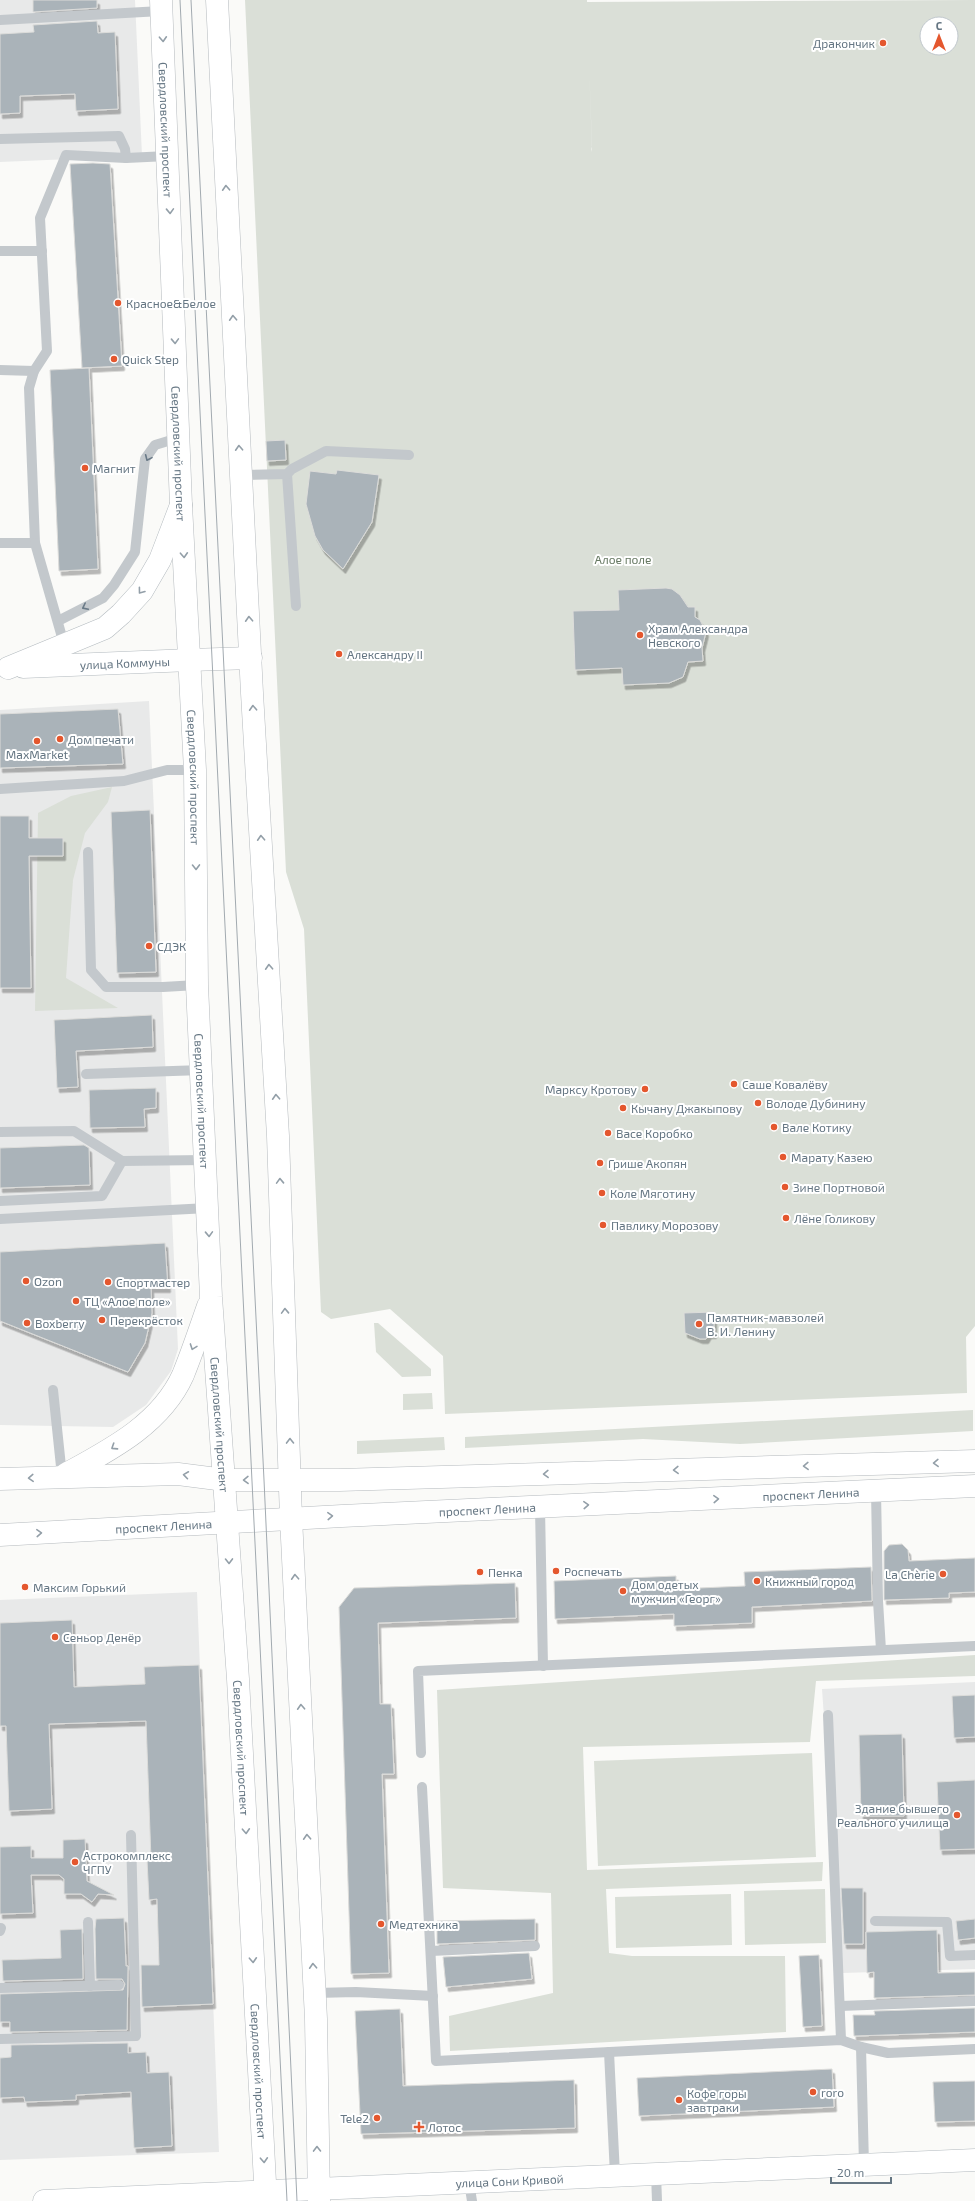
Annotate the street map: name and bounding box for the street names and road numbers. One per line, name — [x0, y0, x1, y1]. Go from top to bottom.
street label: Свердловский проспект — [156, 62, 176, 198]
street label: Свердловский проспект — [169, 386, 189, 522]
street label: улица Коммуны — [80, 654, 170, 673]
street label: Свердловский проспект — [185, 709, 203, 845]
street label: Свердловский проспект — [192, 1033, 212, 1169]
street label: Свердловский проспект — [208, 1356, 232, 1493]
street label: проспект Ленина — [762, 1484, 860, 1503]
street label: проспект Ленина — [439, 1500, 536, 1518]
street label: проспект Ленина — [115, 1516, 213, 1536]
street label: Свердловский проспект — [231, 1680, 252, 1816]
street label: Свердловский проспект — [248, 2003, 270, 2140]
street label: улица Сони Кривой — [455, 2171, 564, 2191]

